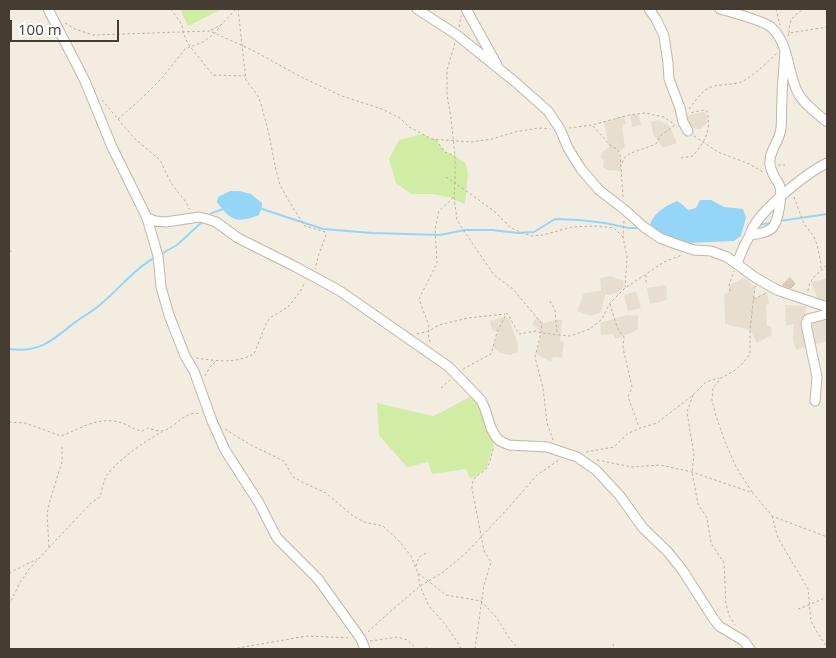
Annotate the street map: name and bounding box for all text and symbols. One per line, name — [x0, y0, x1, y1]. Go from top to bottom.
scale bar — [12, 10, 121, 42]
text: 100 m — [18, 19, 62, 39]

